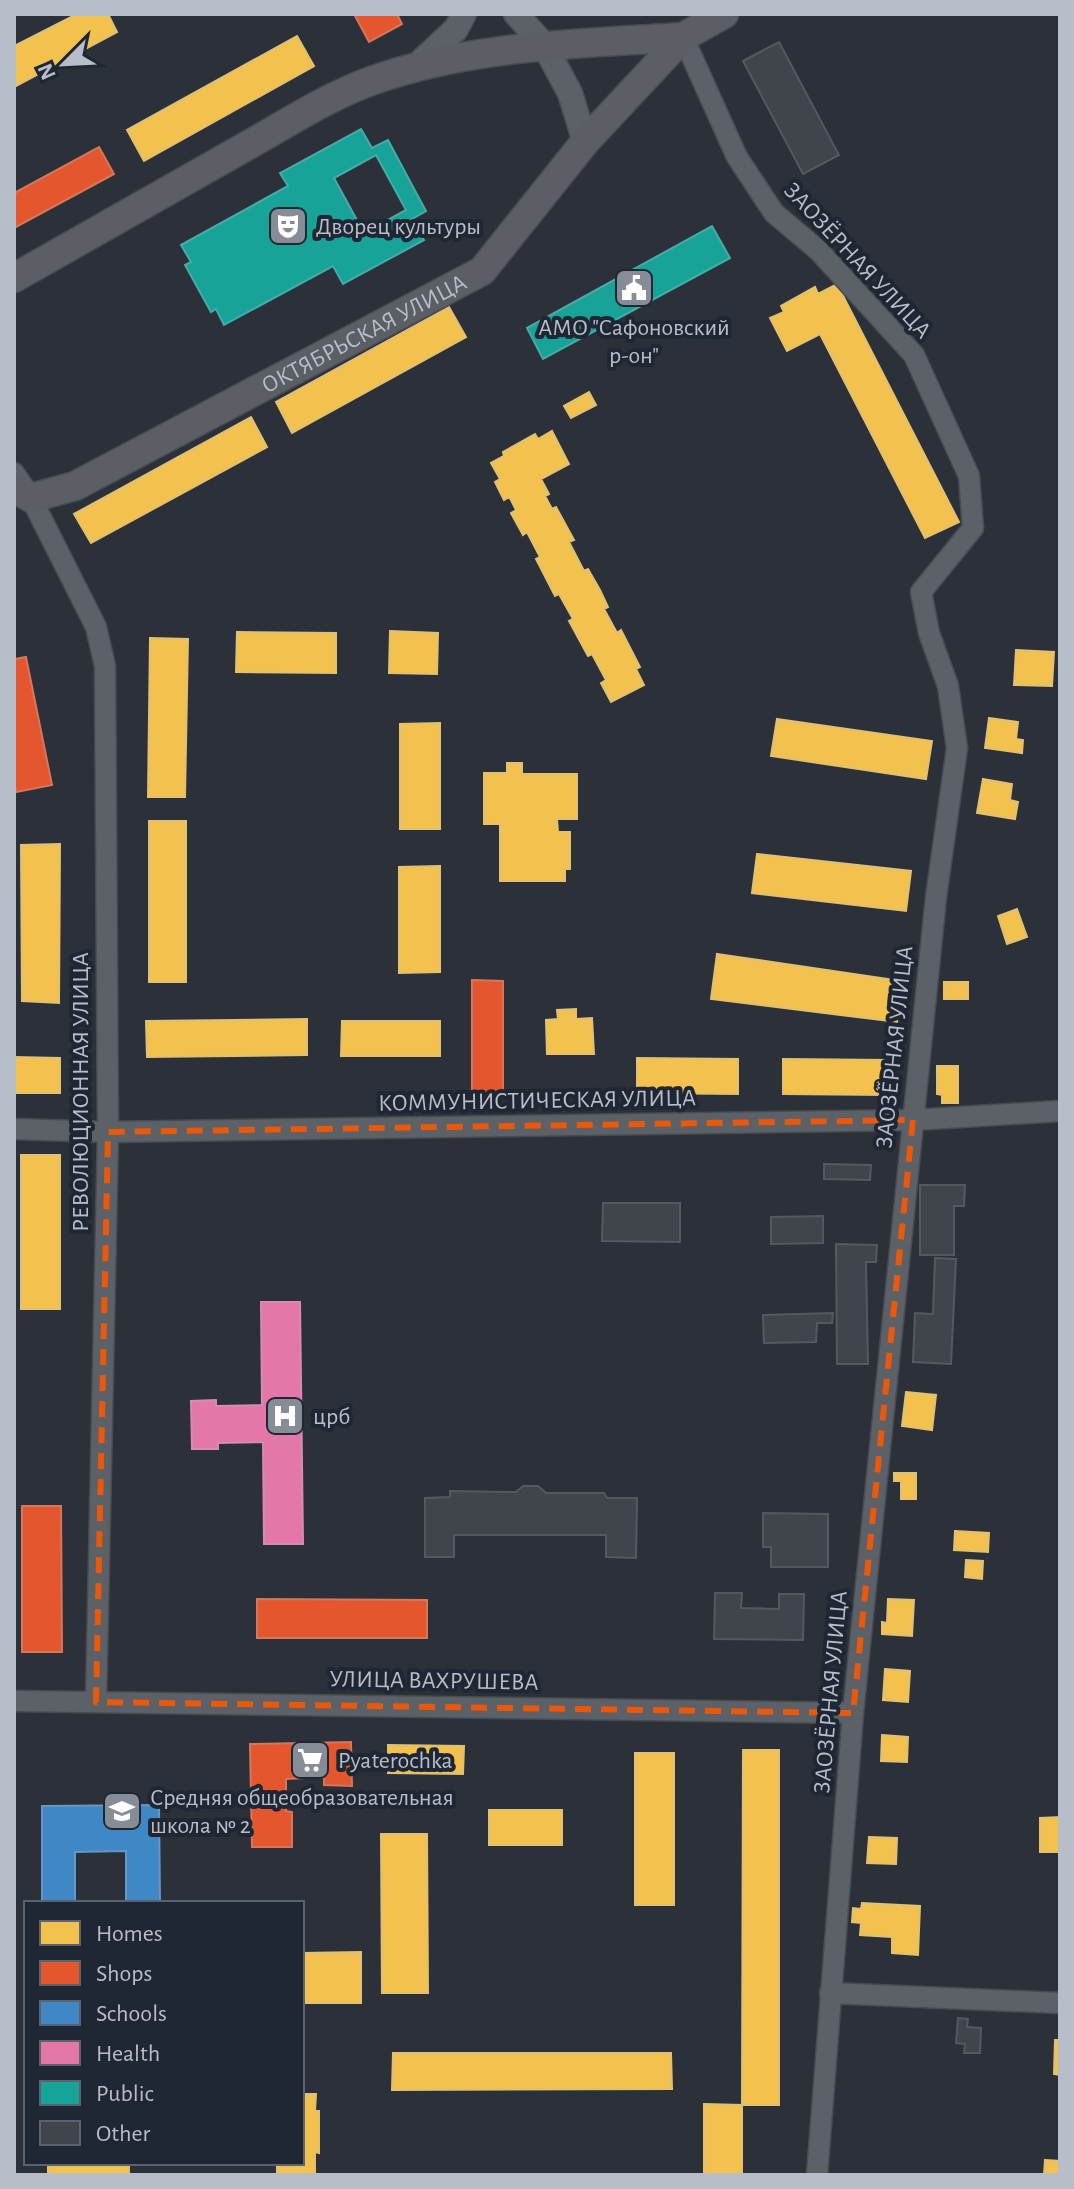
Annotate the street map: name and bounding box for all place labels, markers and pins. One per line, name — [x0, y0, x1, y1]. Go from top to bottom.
theatre icon: Дворец культуры — [267, 205, 309, 247]
place label: Дворец культуры — [316, 215, 481, 239]
public building icon: АМО "Сафоновский р-он" — [613, 267, 655, 309]
place label: АМО "Сафоновский р-он" — [538, 316, 730, 368]
hospital icon: црб — [264, 1395, 306, 1437]
place label: црб — [313, 1405, 350, 1429]
supermarket icon: Pyaterochka — [289, 1739, 331, 1781]
place label: Pyaterochka — [338, 1749, 453, 1773]
place label: Средняя общеобразовательная школа № 2 — [150, 1786, 454, 1838]
school or university icon: Средняя общеобразовательная школа № 2 — [101, 1790, 143, 1832]

